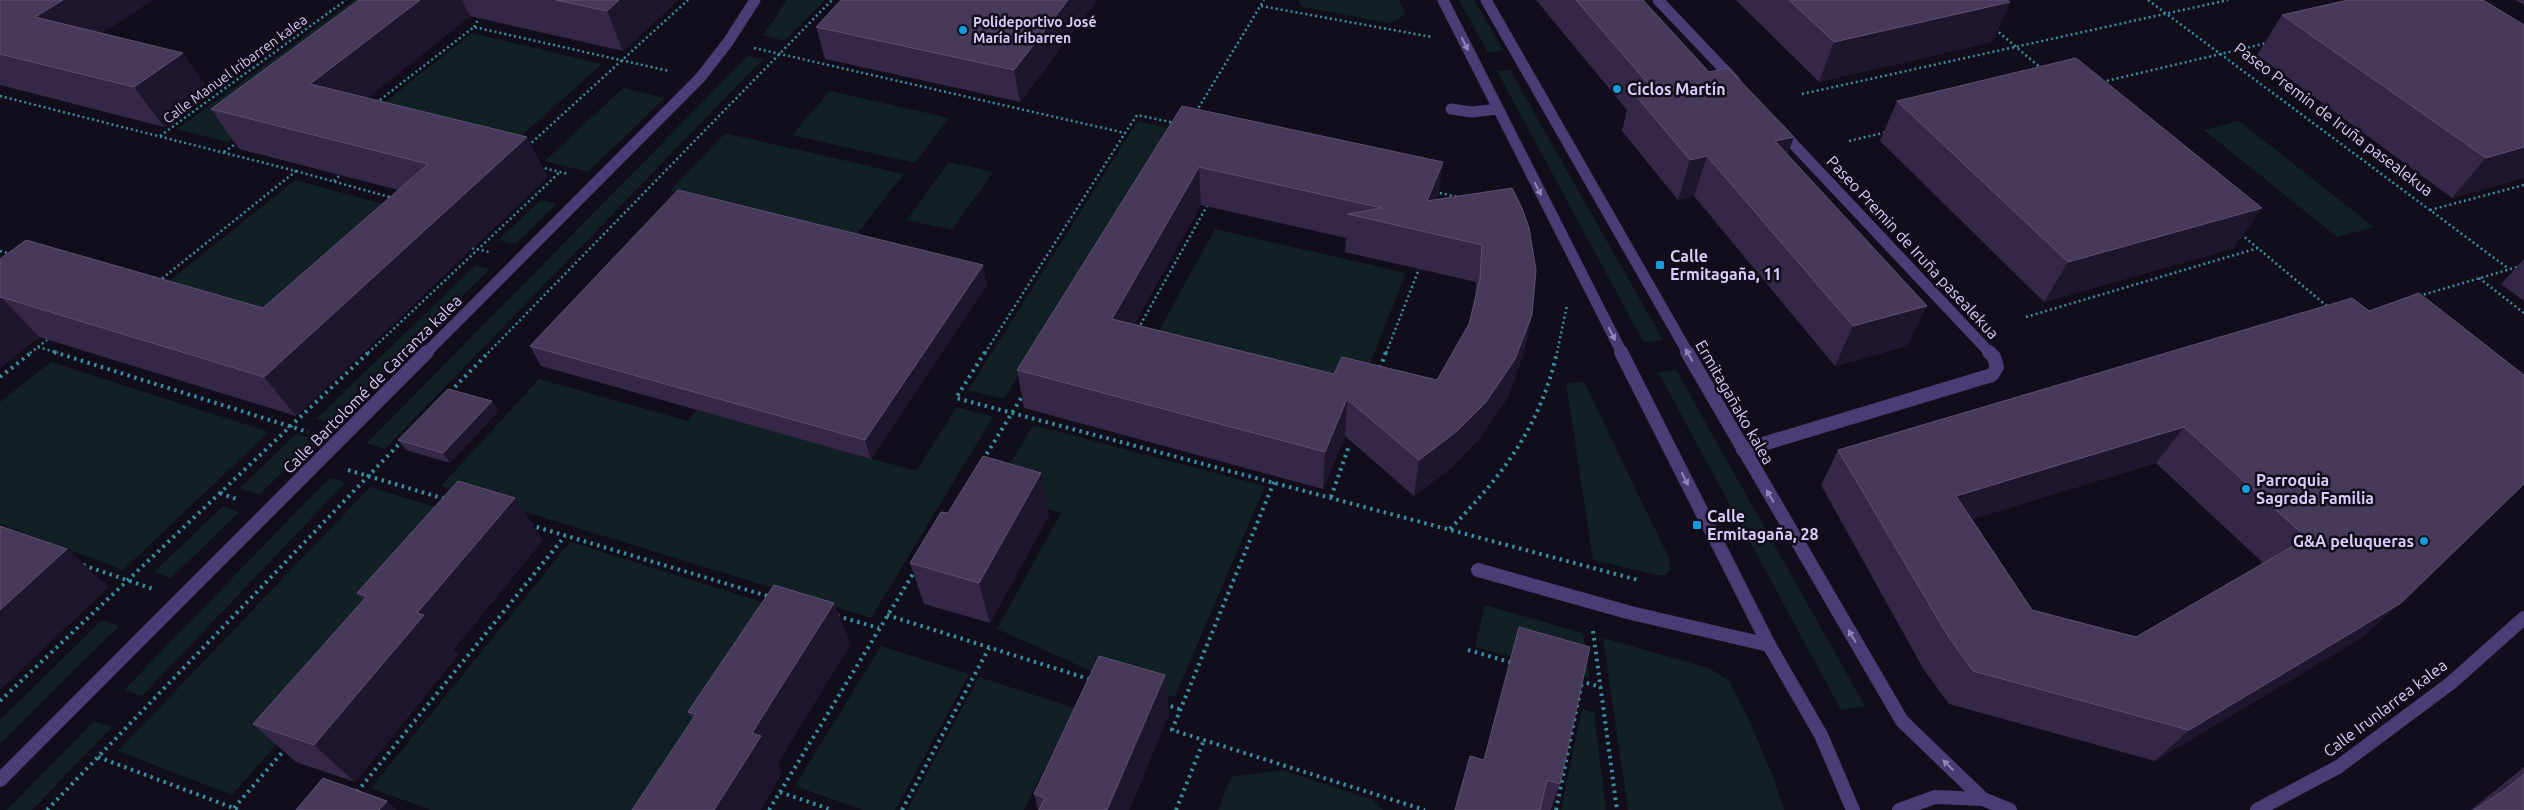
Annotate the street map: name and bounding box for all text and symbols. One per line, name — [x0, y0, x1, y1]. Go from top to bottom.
street label: Calle Manuel Iribarren kalea — [160, 11, 310, 127]
place label: Polideportivo José María Iribarren — [973, 14, 1096, 46]
marker: Polideportivo José María Iribarren — [957, 24, 969, 36]
one-way arrow — [1461, 36, 1469, 51]
street label: Paseo Premin de Iruña pasealekua — [2231, 39, 2437, 199]
place label: Ciclos Martín — [1627, 80, 1726, 98]
marker: Ciclos Martín — [1611, 83, 1623, 95]
street label: Paseo Premin de Iruña pasealekua — [1823, 152, 2003, 342]
one-way arrow — [1534, 181, 1542, 196]
place label: Calle Ermitagaña, 11 — [1670, 247, 1782, 283]
marker: Calle Ermitagaña, 11 — [1654, 259, 1666, 271]
street label: Calle Bartolomé de Carranza kalea — [279, 291, 465, 477]
one-way arrow — [1608, 326, 1616, 341]
street label: Ermitagañako kalea — [1692, 337, 1778, 467]
one-way arrow — [1685, 348, 1694, 361]
one-way arrow — [1681, 471, 1689, 486]
place label: Parroquia Sagrada Familia — [2256, 471, 2374, 507]
marker: Parroquia Sagrada Familia — [2240, 483, 2252, 495]
one-way arrow — [1766, 489, 1775, 502]
place label: Calle Ermitagaña, 28 — [1707, 507, 1819, 543]
marker: Calle Ermitagaña, 28 — [1691, 519, 1703, 531]
place label: G&A peluqueras — [2293, 532, 2414, 550]
marker: G&A peluqueras — [2418, 535, 2430, 547]
one-way arrow — [1848, 629, 1857, 642]
street label: Calle Irunlarrea kalea — [2320, 656, 2450, 760]
one-way arrow — [1942, 759, 1954, 771]

